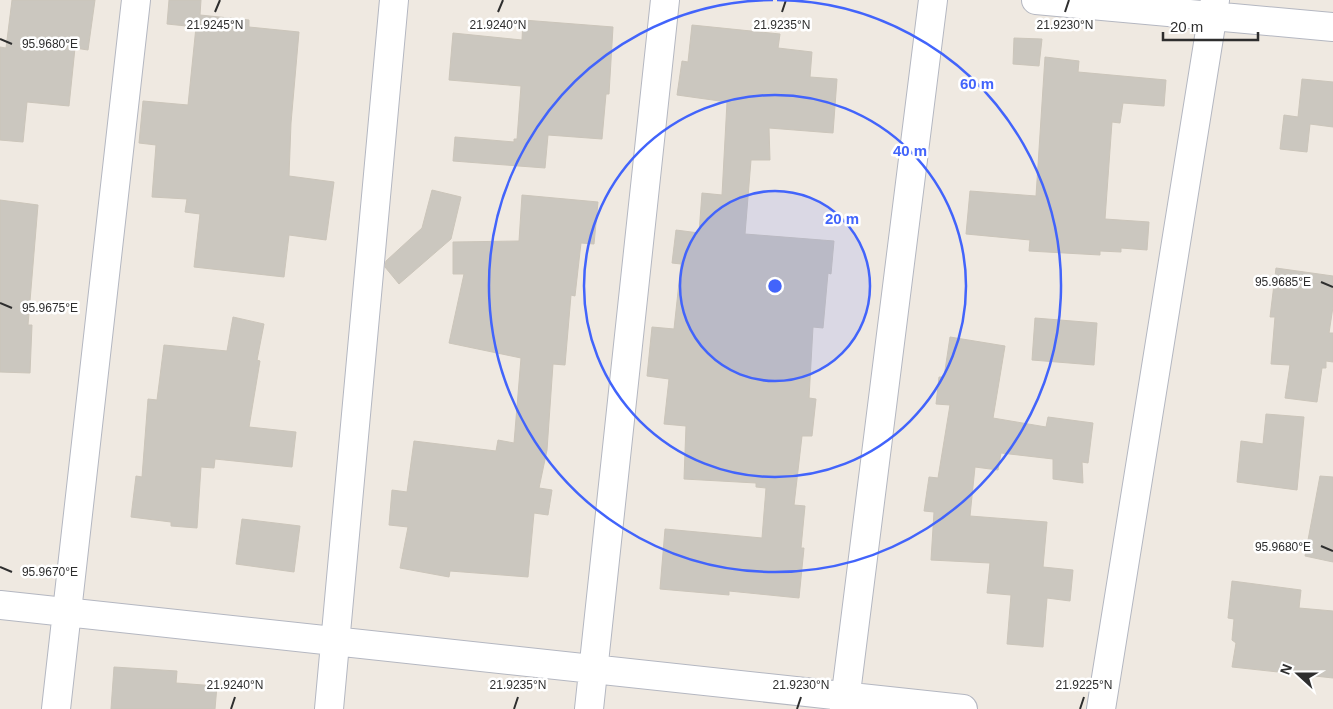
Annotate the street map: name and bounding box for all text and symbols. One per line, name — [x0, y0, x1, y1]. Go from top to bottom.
scale bar — [1163, 10, 1258, 42]
text: 21.9245°N — [187, 18, 243, 32]
text: 21.9240°N — [470, 18, 526, 32]
text: 21.9235°N — [754, 18, 810, 32]
text: 21.9230°N — [1037, 18, 1093, 32]
text: 20 m — [1170, 18, 1203, 35]
text: 95.9680°E — [22, 37, 78, 51]
text: 60 m — [960, 75, 994, 92]
text: 40 m — [893, 142, 927, 159]
text: 20 m — [825, 210, 859, 227]
text: 95.9685°E — [1255, 275, 1311, 289]
centre of rings — [766, 277, 784, 295]
text: 95.9675°E — [22, 301, 78, 315]
text: 95.9680°E — [1255, 540, 1311, 554]
text: 95.9670°E — [22, 565, 78, 579]
north arrow — [1273, 649, 1323, 699]
text: N — [1277, 662, 1295, 677]
text: 21.9240°N — [207, 678, 263, 692]
text: 21.9235°N — [490, 678, 546, 692]
text: 21.9230°N — [773, 678, 829, 692]
text: 21.9225°N — [1056, 678, 1112, 692]

